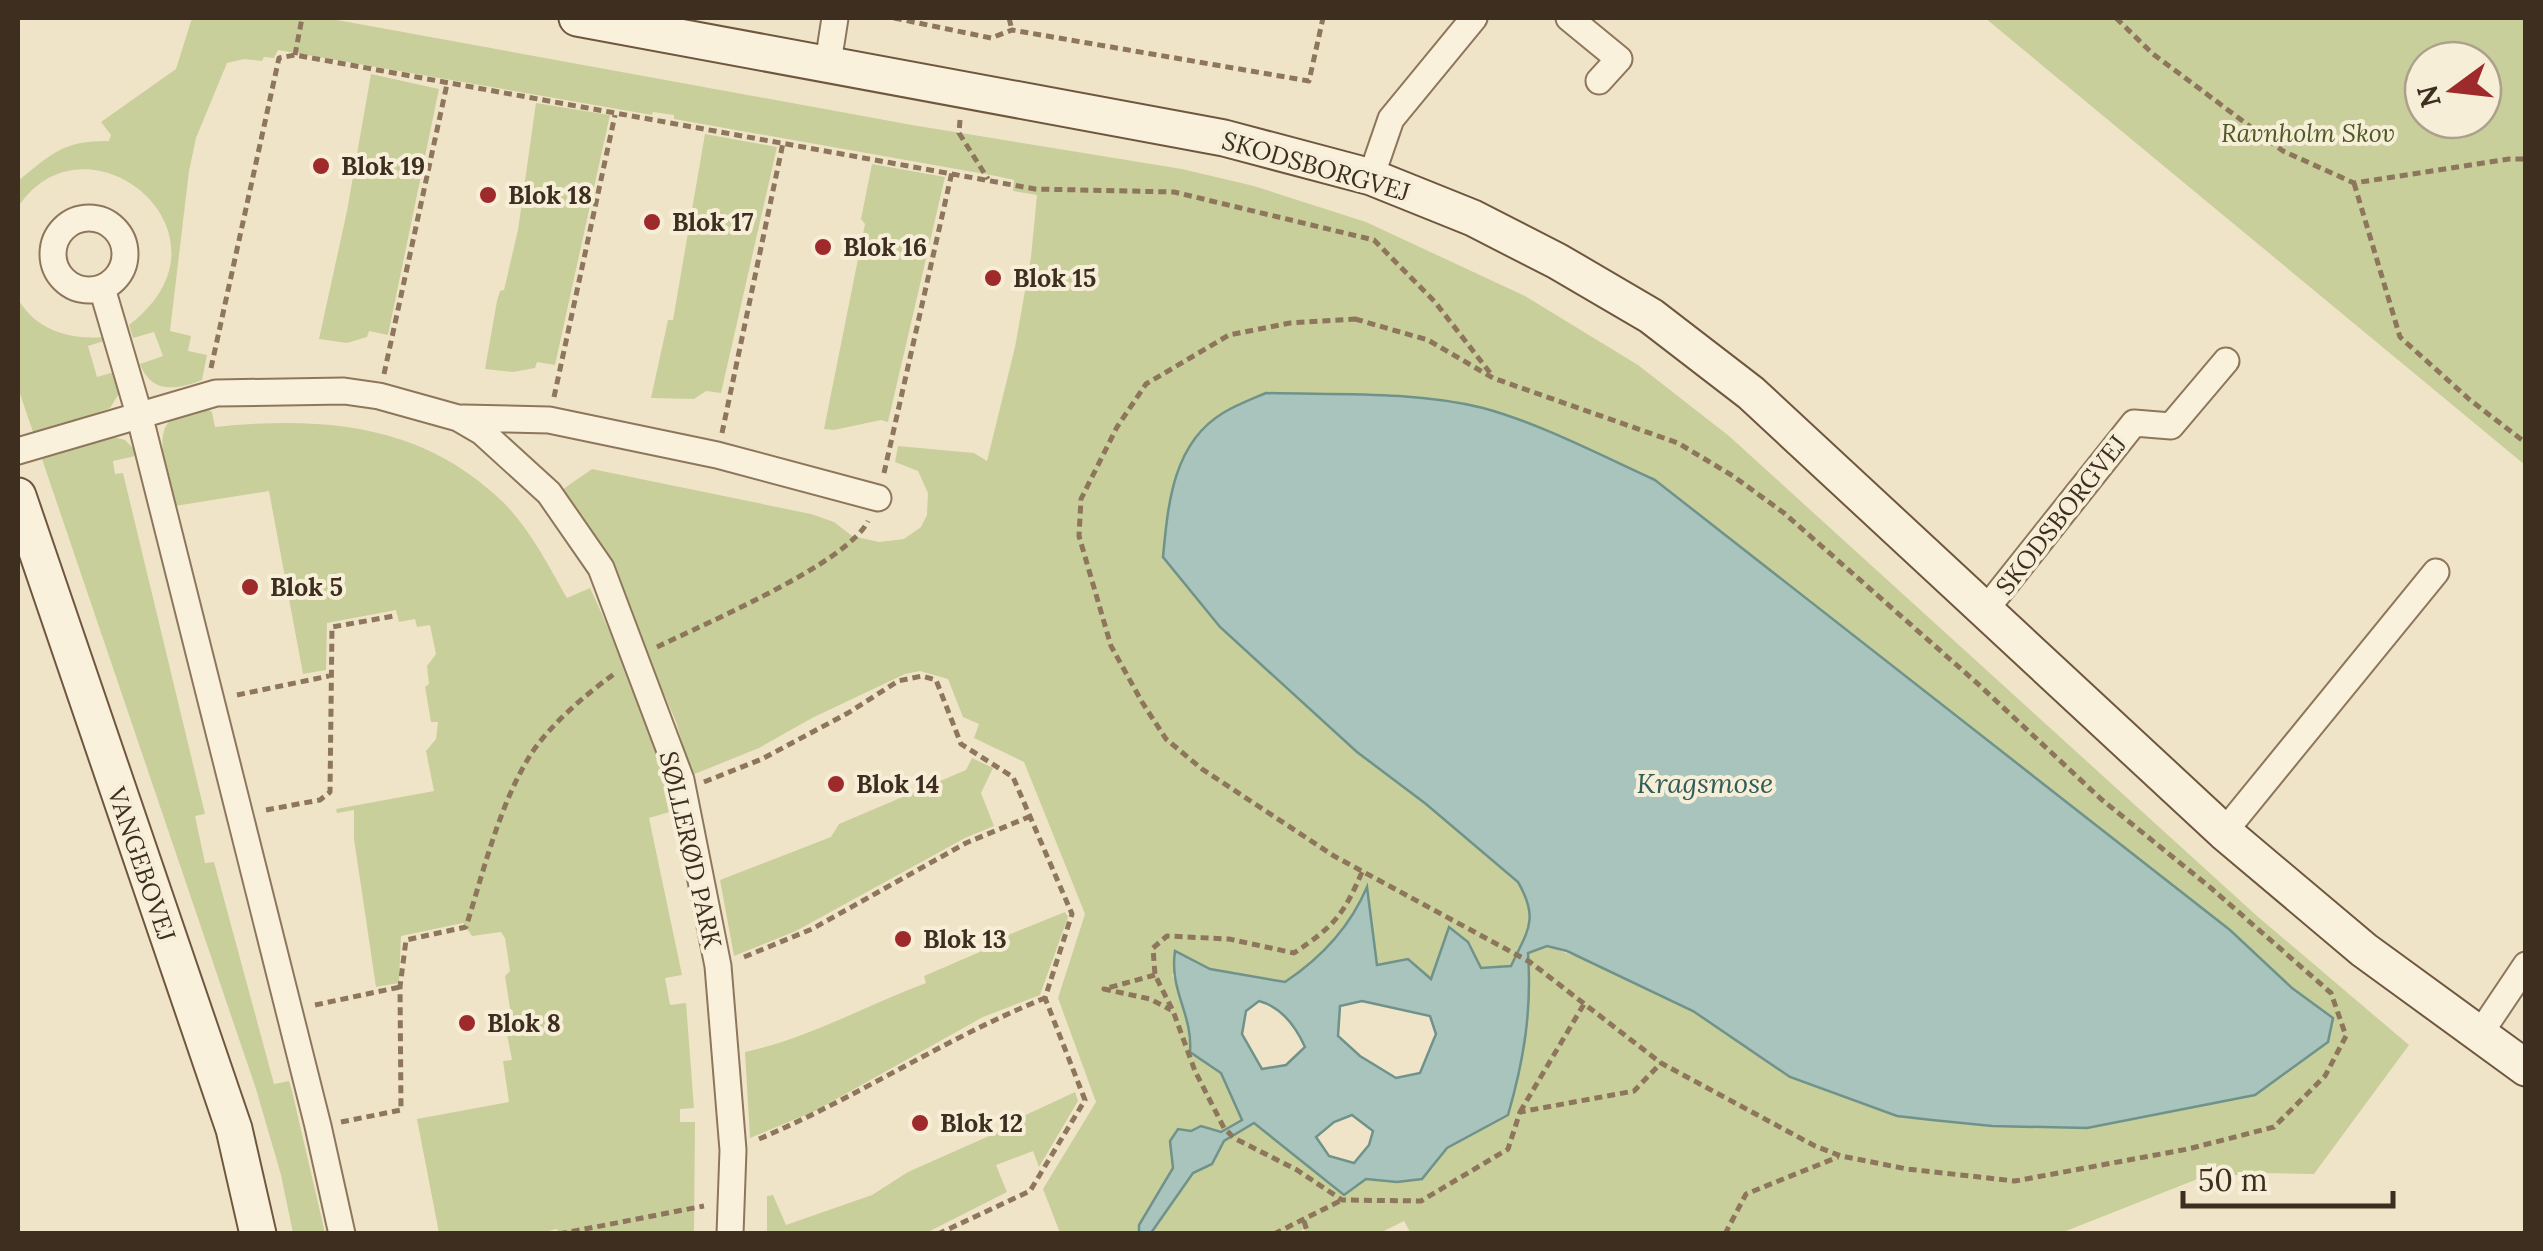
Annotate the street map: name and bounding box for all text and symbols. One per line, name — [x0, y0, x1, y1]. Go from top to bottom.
north arrow — [2403, 40, 2503, 140]
text: N — [2409, 81, 2449, 112]
park label: Ravnholm Skov — [2221, 117, 2395, 149]
street label: SKODSBORGVEJ — [1218, 124, 1414, 208]
place label: Blok 19 — [341, 150, 425, 182]
marker: Blok 19 — [310, 155, 332, 177]
place label: Blok 18 — [508, 179, 592, 211]
marker: Blok 18 — [477, 184, 499, 206]
place label: Blok 17 — [672, 206, 754, 238]
marker: Blok 17 — [641, 211, 663, 233]
place label: Blok 16 — [843, 231, 927, 263]
marker: Blok 16 — [812, 236, 834, 258]
place label: Blok 15 — [1013, 262, 1096, 294]
marker: Blok 15 — [982, 267, 1004, 289]
street label: SKODSBORGVEJ — [1989, 429, 2133, 601]
place label: Blok 5 — [270, 571, 343, 603]
marker: Blok 5 — [239, 576, 261, 598]
street label: SØLLERØD PARK — [653, 748, 729, 952]
water label: Kragsmose — [1637, 765, 1773, 801]
place label: Blok 14 — [856, 768, 939, 800]
marker: Blok 14 — [825, 773, 847, 795]
street label: VANGEBOVEJ — [100, 782, 183, 945]
place label: Blok 13 — [923, 923, 1007, 955]
marker: Blok 13 — [892, 928, 914, 950]
place label: Blok 8 — [487, 1007, 561, 1039]
marker: Blok 8 — [456, 1012, 478, 1034]
place label: Blok 12 — [940, 1107, 1023, 1139]
marker: Blok 12 — [909, 1112, 931, 1134]
scale bar — [2183, 1146, 2393, 1208]
text: 50 m — [2198, 1161, 2268, 1199]

